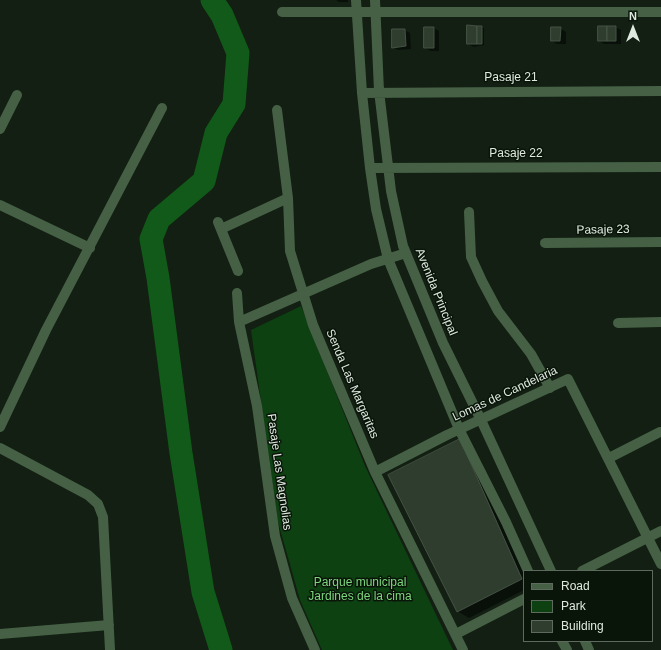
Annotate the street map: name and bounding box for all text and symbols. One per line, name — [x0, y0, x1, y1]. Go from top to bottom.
north arrow — [613, 8, 653, 48]
text: N — [629, 10, 637, 22]
street label: Pasaje 21 — [484, 71, 538, 85]
street label: Pasaje 22 — [489, 147, 543, 161]
street label: Pasaje 23 — [576, 222, 630, 238]
street label: Avenida Principal — [412, 246, 460, 338]
street label: Senda Las Margaritas — [322, 327, 382, 441]
street label: Lomas de Candelaria — [450, 363, 560, 425]
street label: Pasaje Las Magnolias — [264, 413, 294, 531]
legend — [523, 570, 653, 642]
park label: Parque municipal Jardines de la cima — [308, 576, 412, 604]
text: Road — [561, 579, 590, 593]
text: Park — [561, 599, 586, 613]
text: Building — [561, 619, 604, 633]

